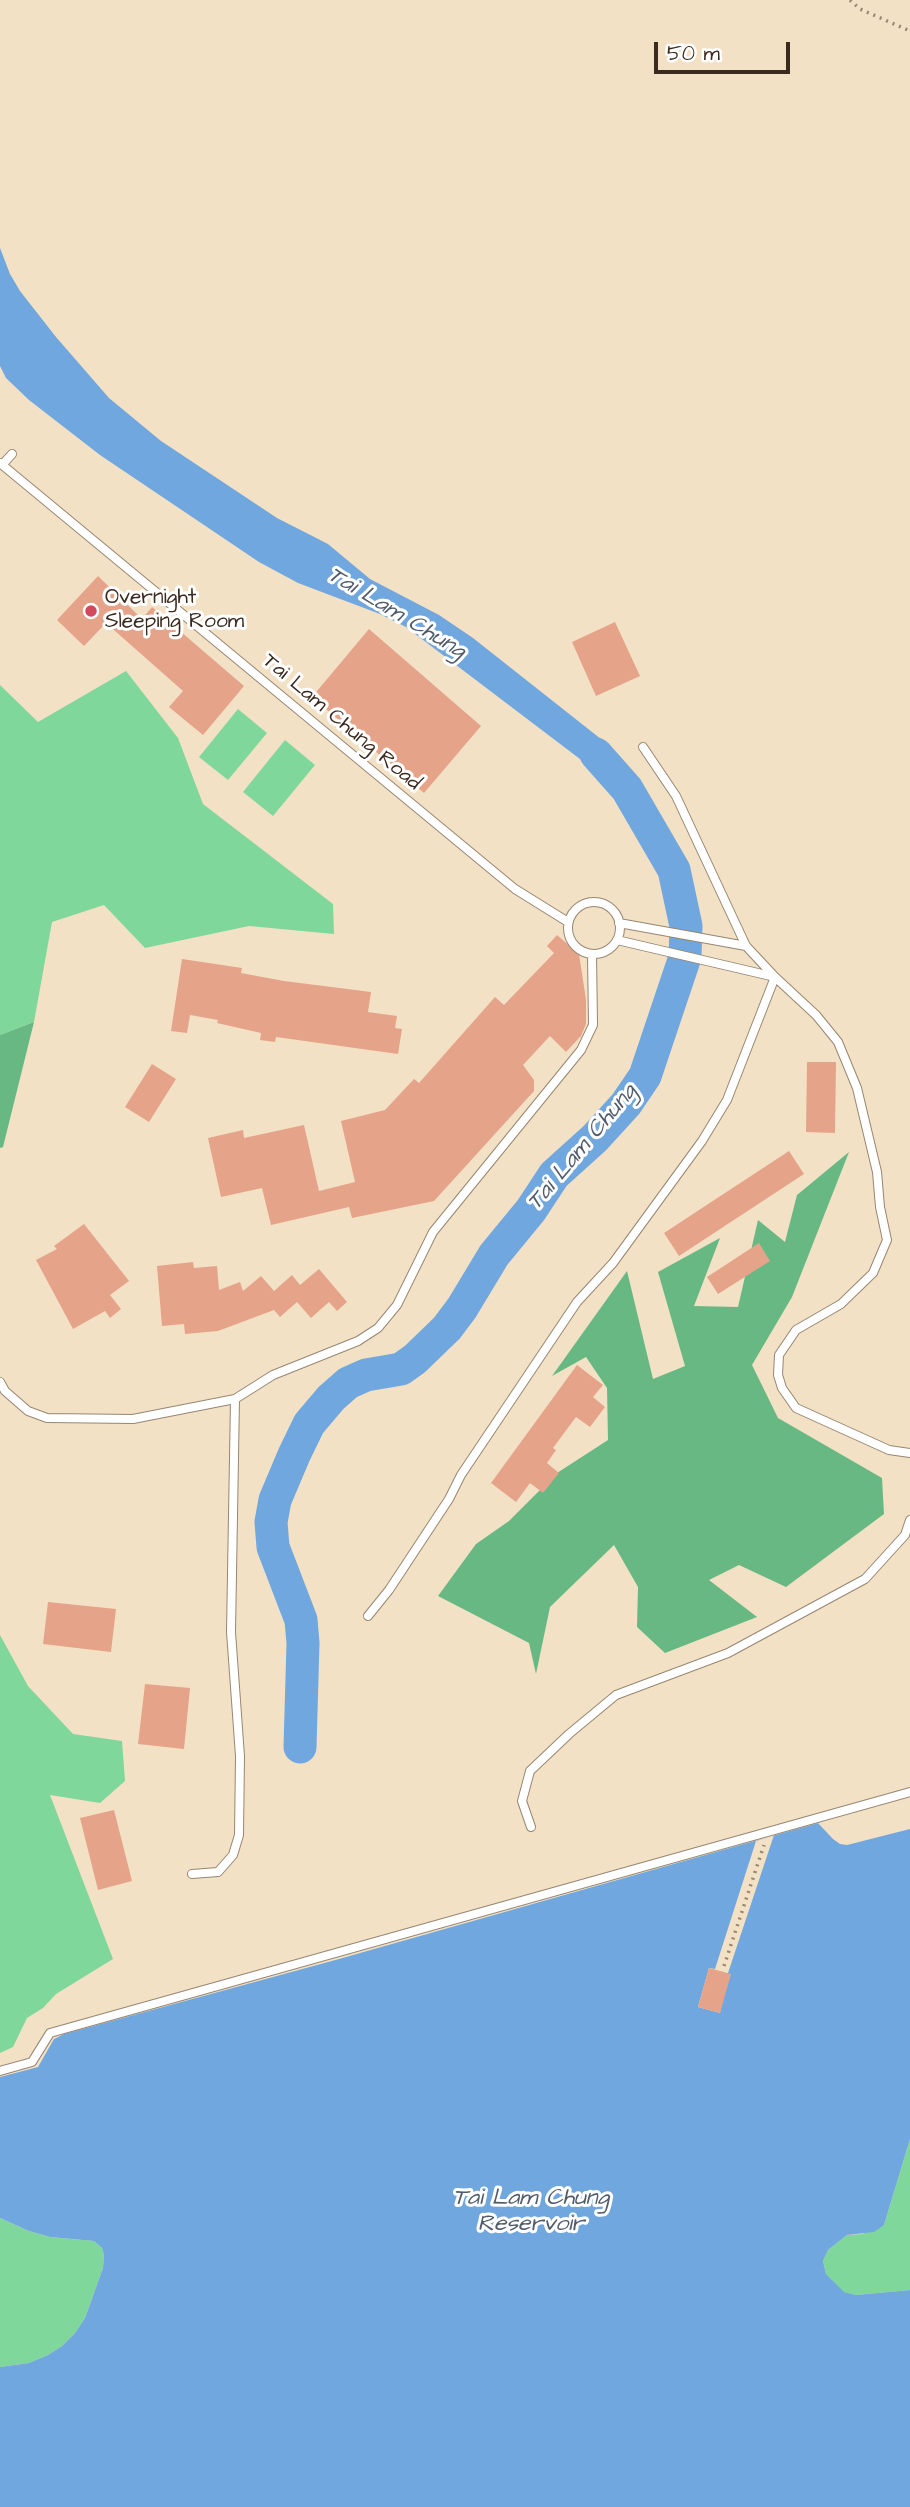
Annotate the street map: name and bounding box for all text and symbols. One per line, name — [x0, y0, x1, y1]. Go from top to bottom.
scale bar — [658, 28, 794, 72]
text: 50 m — [667, 39, 720, 68]
water label: Tai Lam Chung — [322, 562, 470, 666]
place label: Overnight Sleeping Room — [105, 586, 244, 636]
marker: Overnight Sleeping Room — [83, 603, 99, 619]
street label: Tai Lam Chung Road — [257, 649, 425, 797]
water label: Tai Lam Chung — [522, 1079, 644, 1217]
water label: Tai Lam Chung Reservoir — [453, 2185, 609, 2239]

